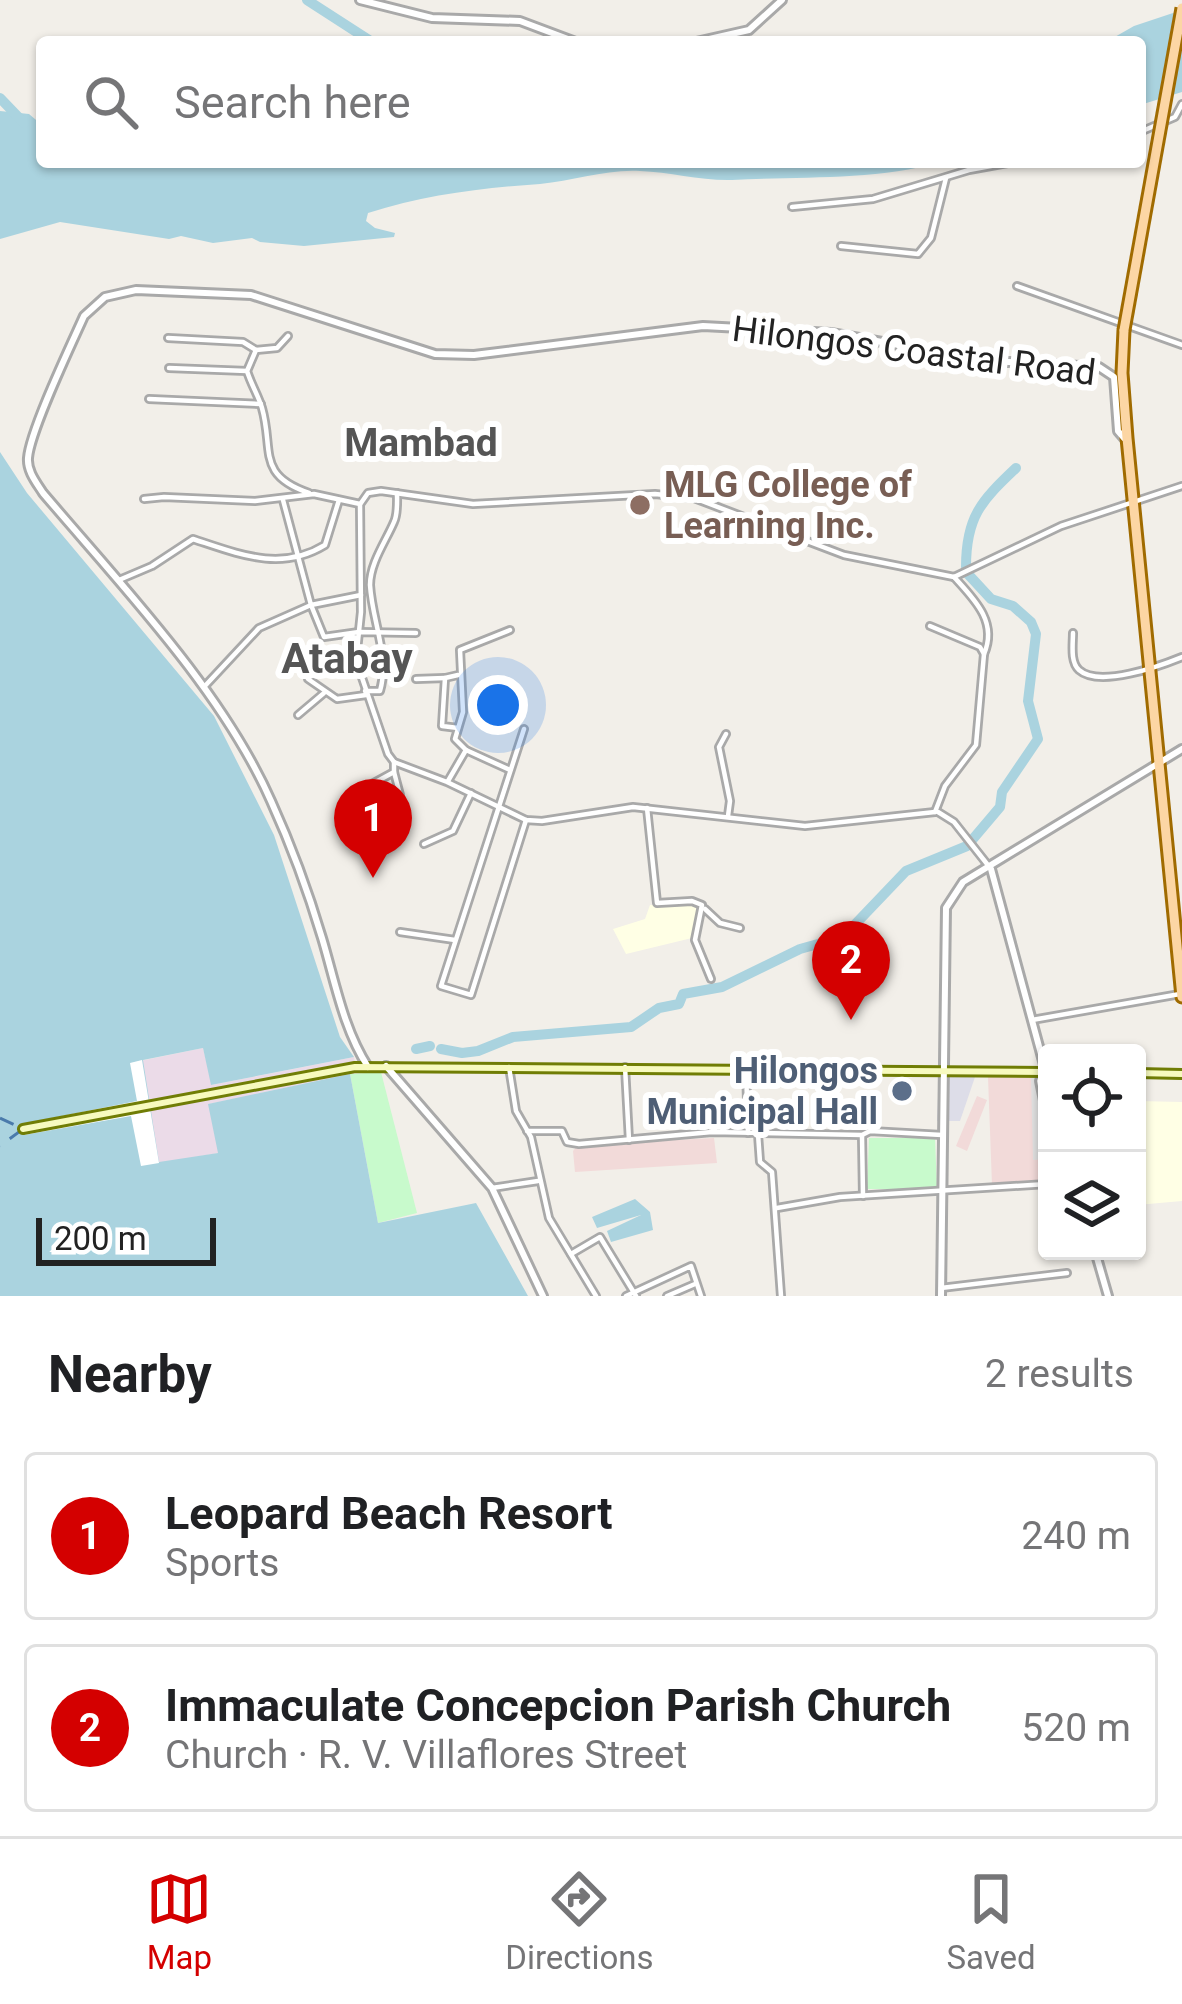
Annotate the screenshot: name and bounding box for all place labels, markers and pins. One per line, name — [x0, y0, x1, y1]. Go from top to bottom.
place label: MLG College of Learning Inc. — [664, 464, 912, 547]
marker: MLG College of Learning Inc. — [627, 492, 653, 518]
pin: 1 — [334, 779, 412, 878]
pin: 2 — [812, 921, 890, 1020]
place label: Hilongos Municipal Hall — [647, 1050, 878, 1133]
marker: Hilongos Municipal Hall — [889, 1078, 915, 1104]

